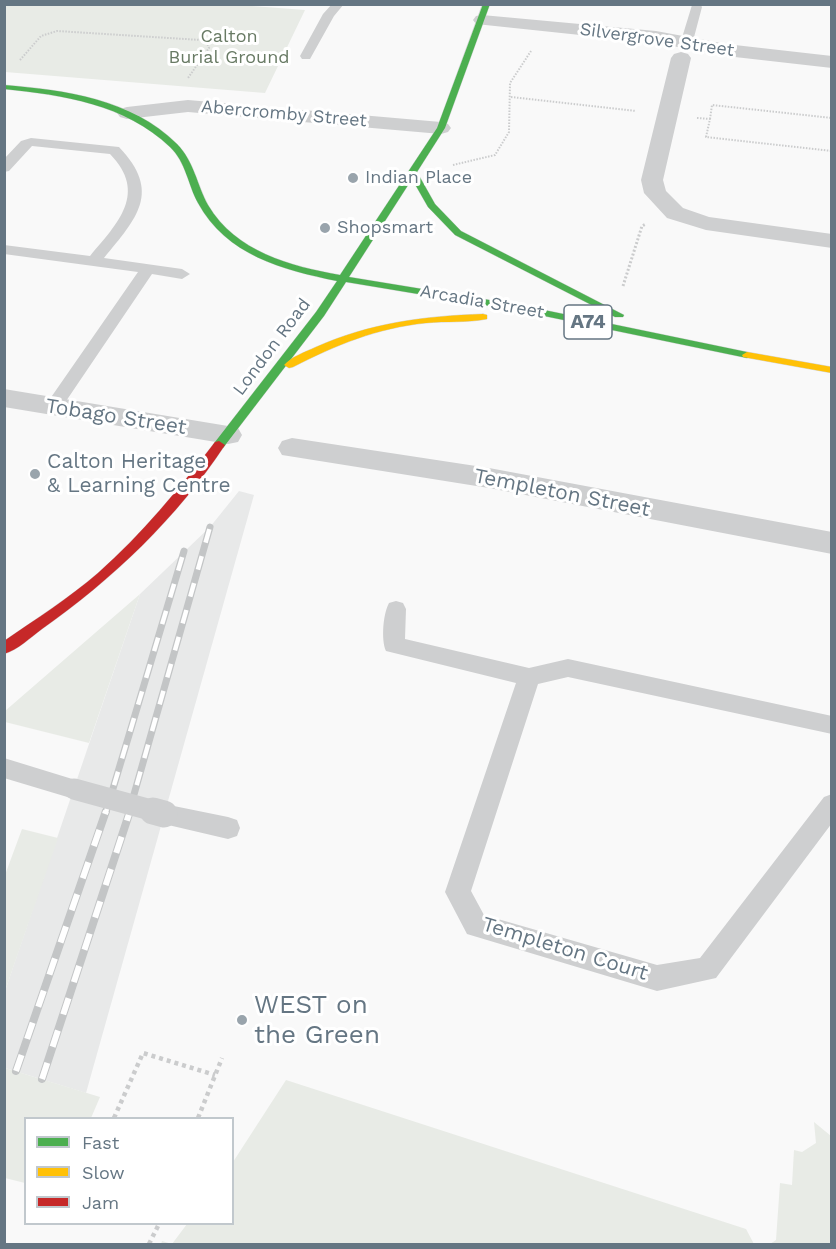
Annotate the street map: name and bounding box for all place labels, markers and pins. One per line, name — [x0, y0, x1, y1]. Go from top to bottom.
place label: Indian Place — [365, 167, 472, 189]
marker: Indian Place — [346, 171, 360, 185]
place label: Shopsmart — [337, 217, 433, 239]
marker: Shopsmart — [318, 221, 332, 235]
place label: Calton Heritage & Learning Centre — [47, 449, 230, 499]
marker: Calton Heritage & Learning Centre — [28, 467, 42, 481]
place label: WEST on the Green — [254, 989, 380, 1050]
marker: WEST on the Green — [235, 1013, 249, 1027]

